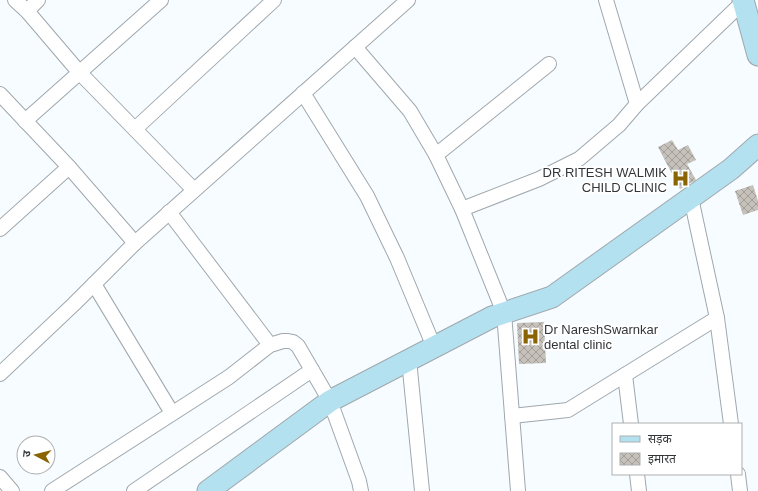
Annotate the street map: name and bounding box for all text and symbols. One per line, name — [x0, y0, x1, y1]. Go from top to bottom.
place label: DR RITESH WALMIK CHILD CLINIC — [543, 165, 667, 195]
hospital icon: DR RITESH WALMIK CHILD CLINIC — [670, 169, 690, 189]
place label: Dr NareshSwarnkar dental clinic — [544, 322, 659, 352]
hospital icon: Dr NareshSwarnkar dental clinic — [521, 326, 541, 346]
legend — [612, 423, 742, 475]
text: सड़क — [648, 432, 673, 446]
north arrow — [16, 435, 56, 475]
text: उ — [20, 449, 32, 458]
text: इमारत — [648, 452, 677, 466]

